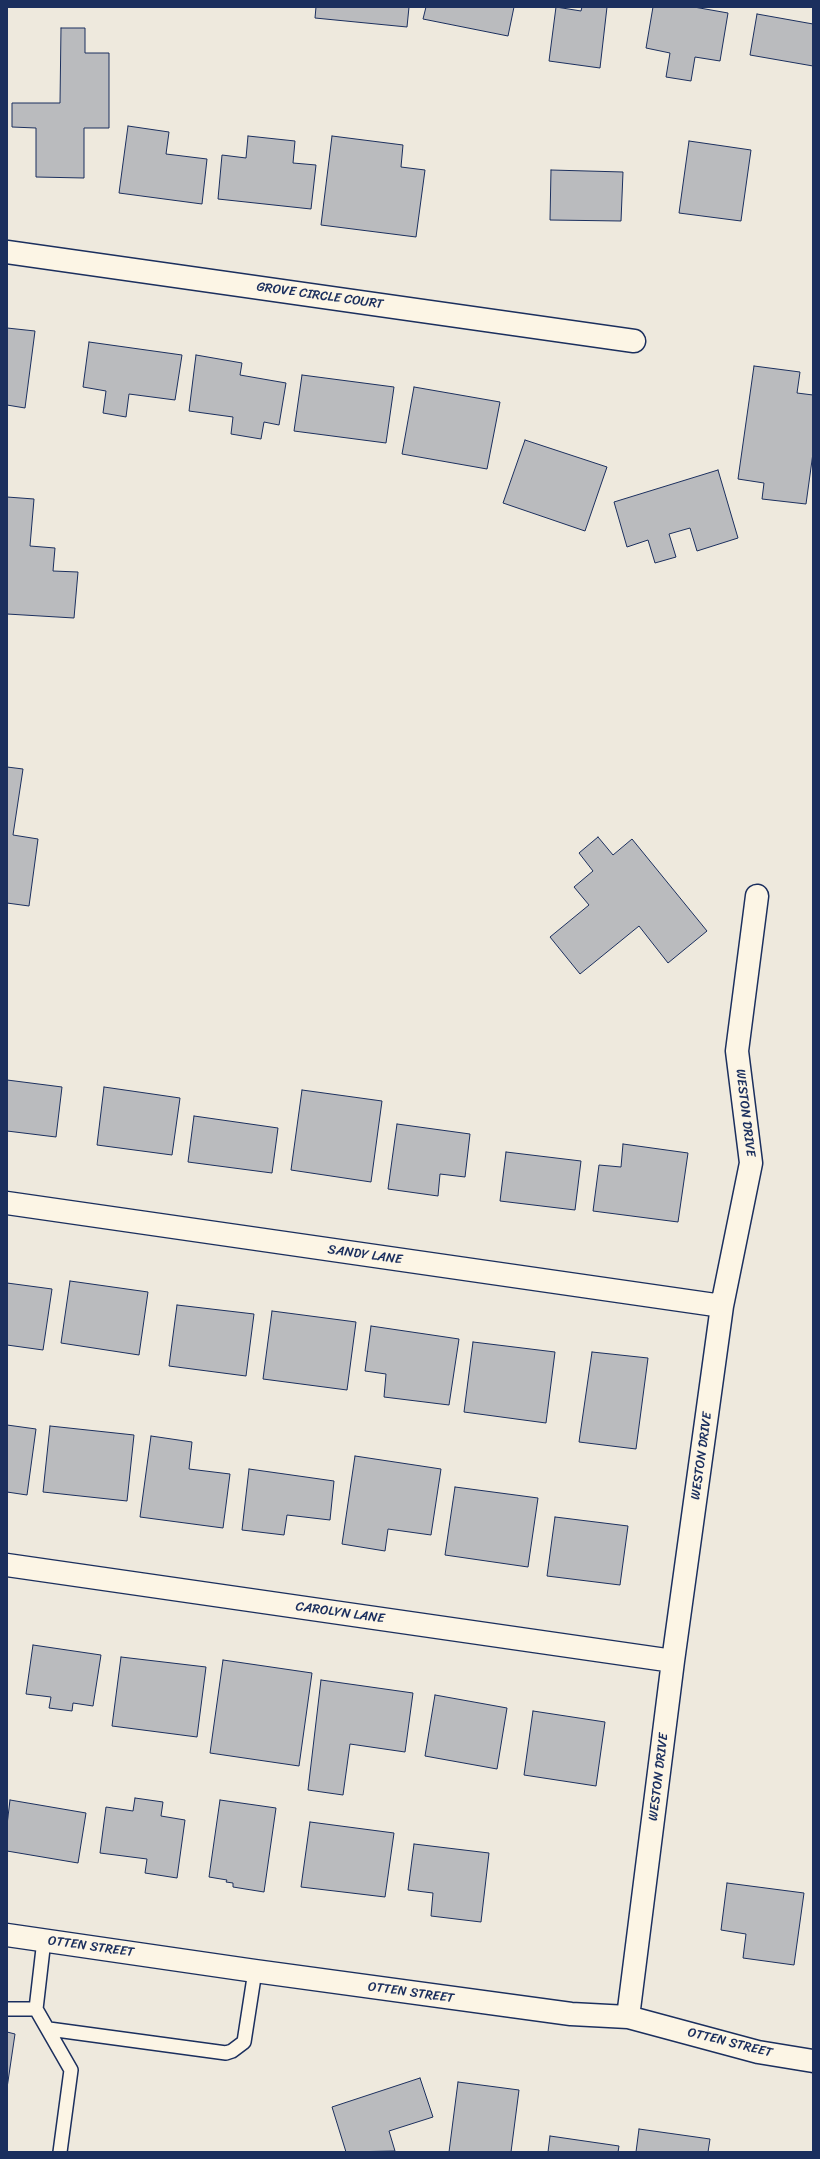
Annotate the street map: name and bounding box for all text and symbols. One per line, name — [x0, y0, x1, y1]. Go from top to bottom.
street label: GROVE CIRCLE COURT — [256, 279, 384, 313]
street label: WESTON DRIVE — [732, 1068, 758, 1158]
street label: SANDY LANE — [327, 1242, 403, 1268]
street label: WESTON DRIVE — [688, 1411, 716, 1501]
street label: CAROLYN LANE — [295, 1599, 385, 1627]
street label: WESTON DRIVE — [646, 1732, 672, 1822]
street label: OTTEN STREET — [47, 1933, 135, 1961]
street label: OTTEN STREET — [367, 1979, 455, 2007]
street label: OTTEN STREET — [686, 2025, 774, 2061]

